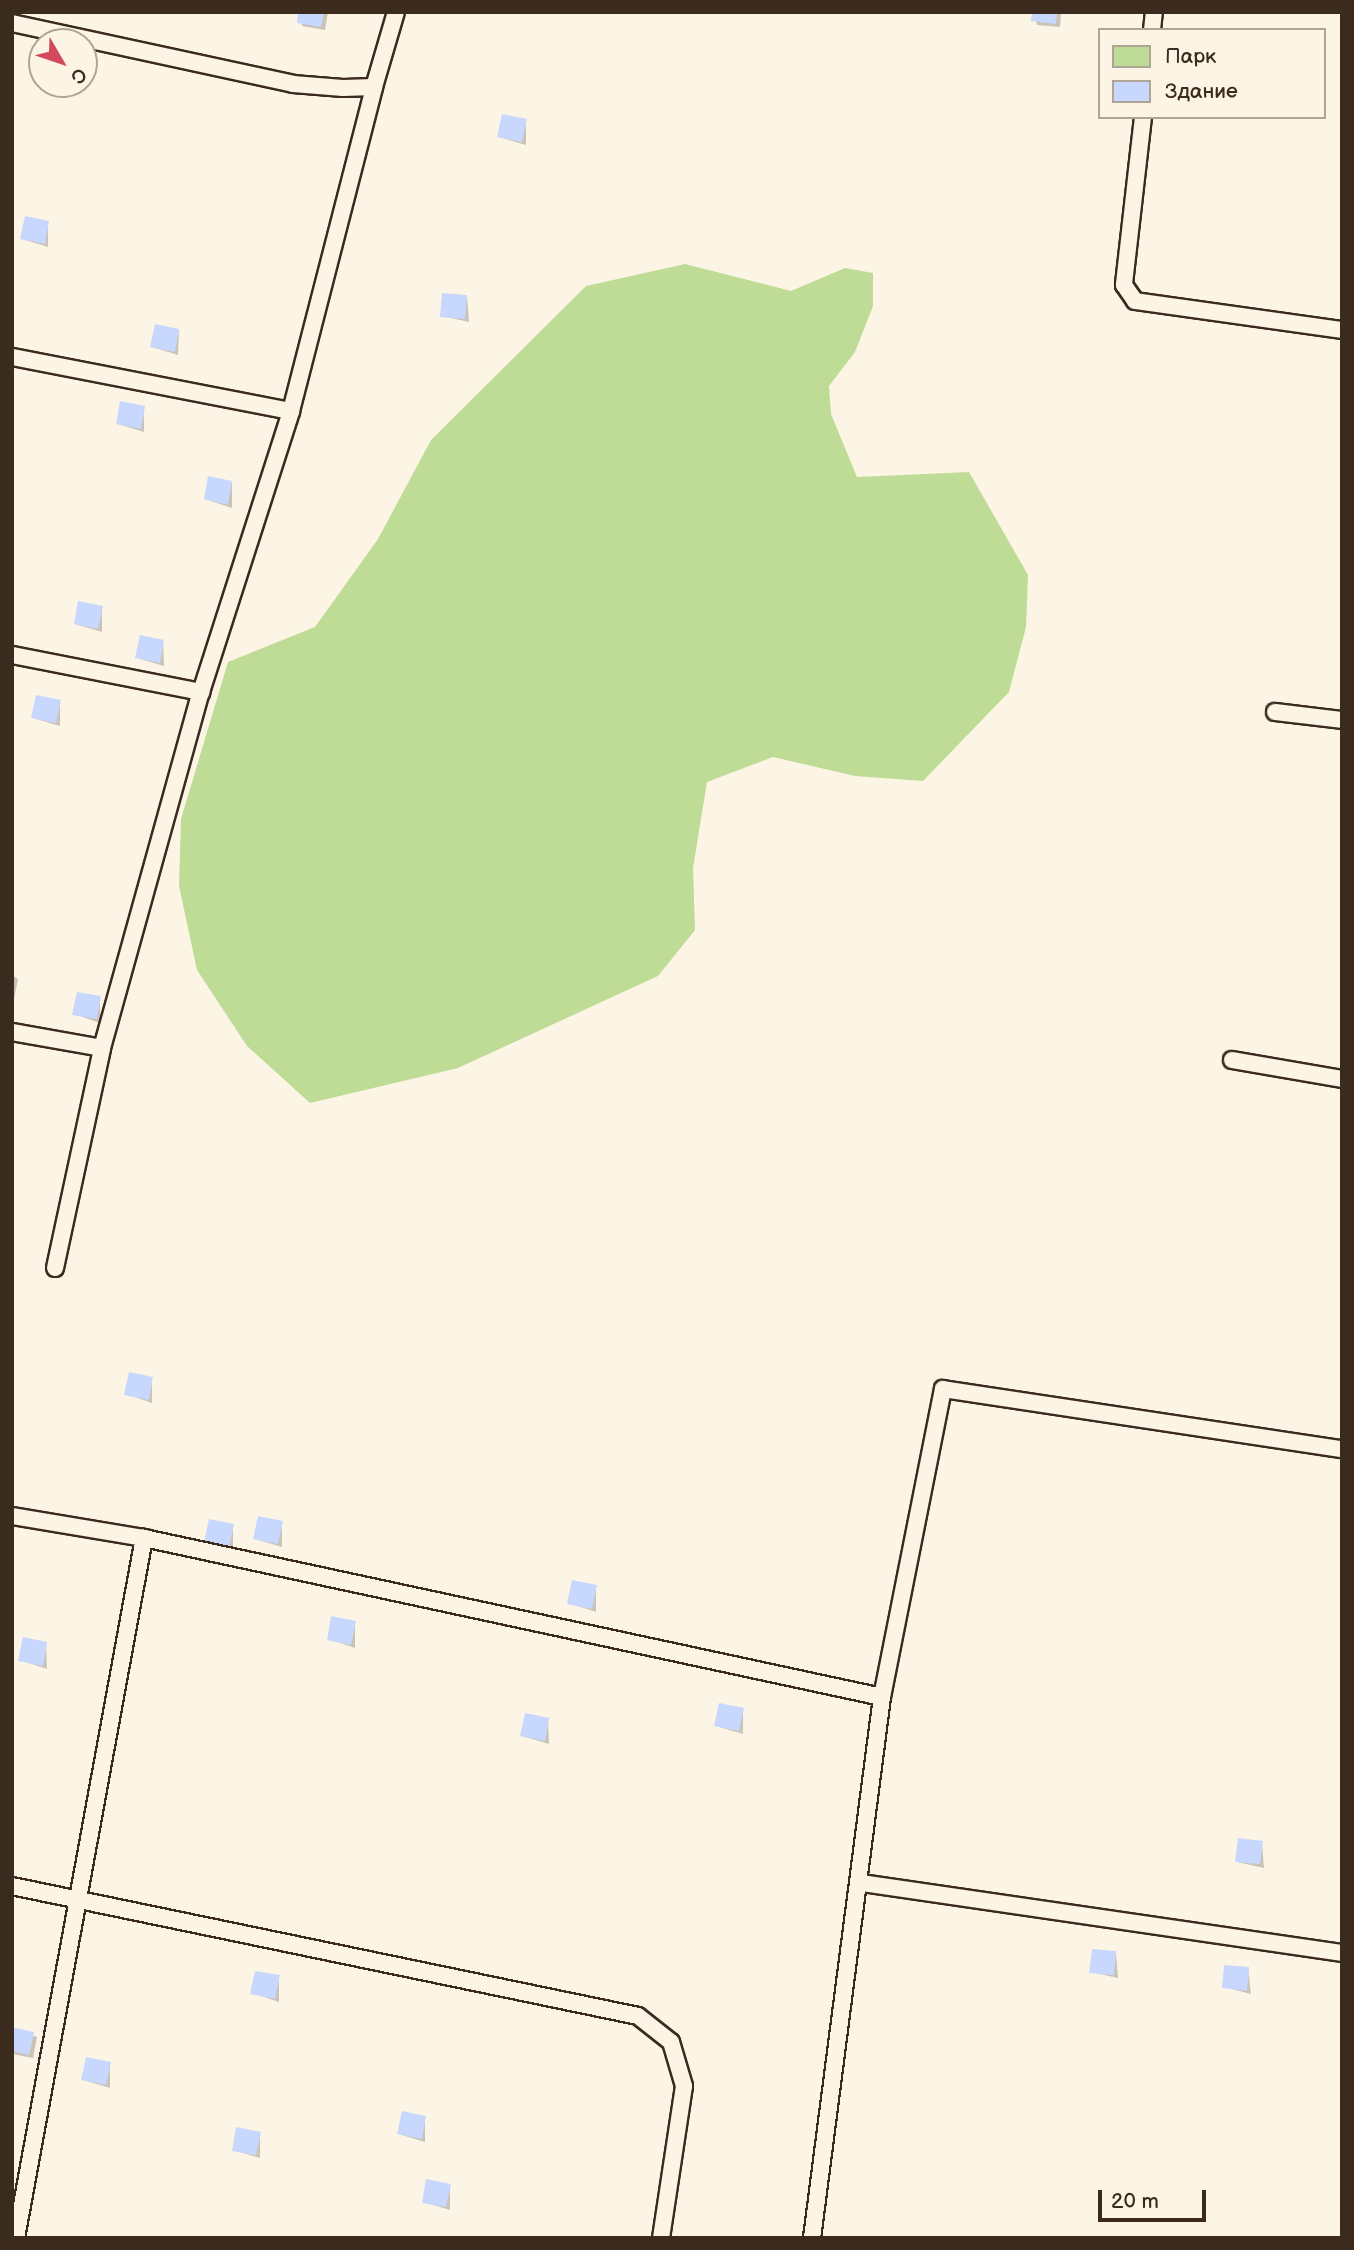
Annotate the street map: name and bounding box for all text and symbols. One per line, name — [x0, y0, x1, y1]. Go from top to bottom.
north arrow — [28, 28, 98, 98]
legend — [1098, 28, 1326, 119]
text: Парк — [1165, 44, 1216, 69]
text: С — [65, 63, 91, 88]
text: Здание — [1165, 79, 1238, 104]
scale bar — [1102, 2176, 1210, 2220]
text: 20 m — [1111, 2189, 1159, 2214]

